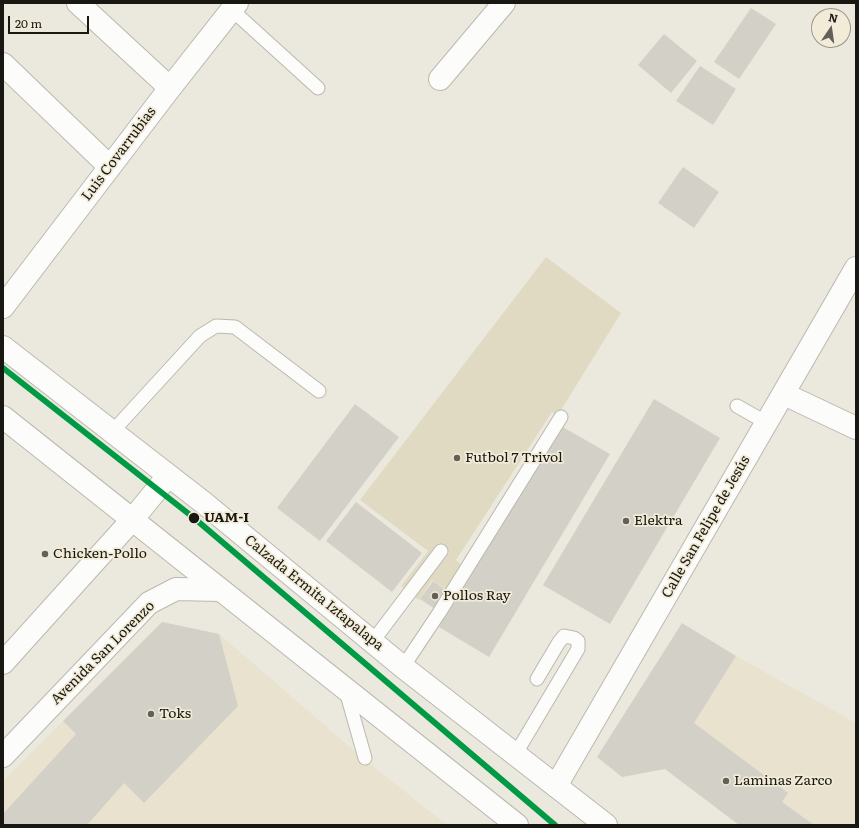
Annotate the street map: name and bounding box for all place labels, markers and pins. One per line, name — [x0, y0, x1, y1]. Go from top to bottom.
place label: Futbol 7 Trivol — [465, 450, 563, 466]
marker: Futbol 7 Trivol — [452, 453, 462, 463]
place label: UAM-I — [204, 510, 249, 526]
marker: UAM-I — [187, 511, 201, 525]
place label: Elektra — [634, 513, 682, 529]
marker: Elektra — [621, 516, 631, 526]
place label: Chicken-Pollo — [53, 546, 147, 562]
marker: Chicken-Pollo — [40, 549, 50, 559]
place label: Pollos Ray — [443, 588, 511, 604]
marker: Pollos Ray — [430, 591, 440, 601]
place label: Toks — [159, 706, 191, 722]
marker: Toks — [146, 709, 156, 719]
place label: Laminas Zarco — [734, 773, 833, 789]
marker: Laminas Zarco — [721, 776, 731, 786]

